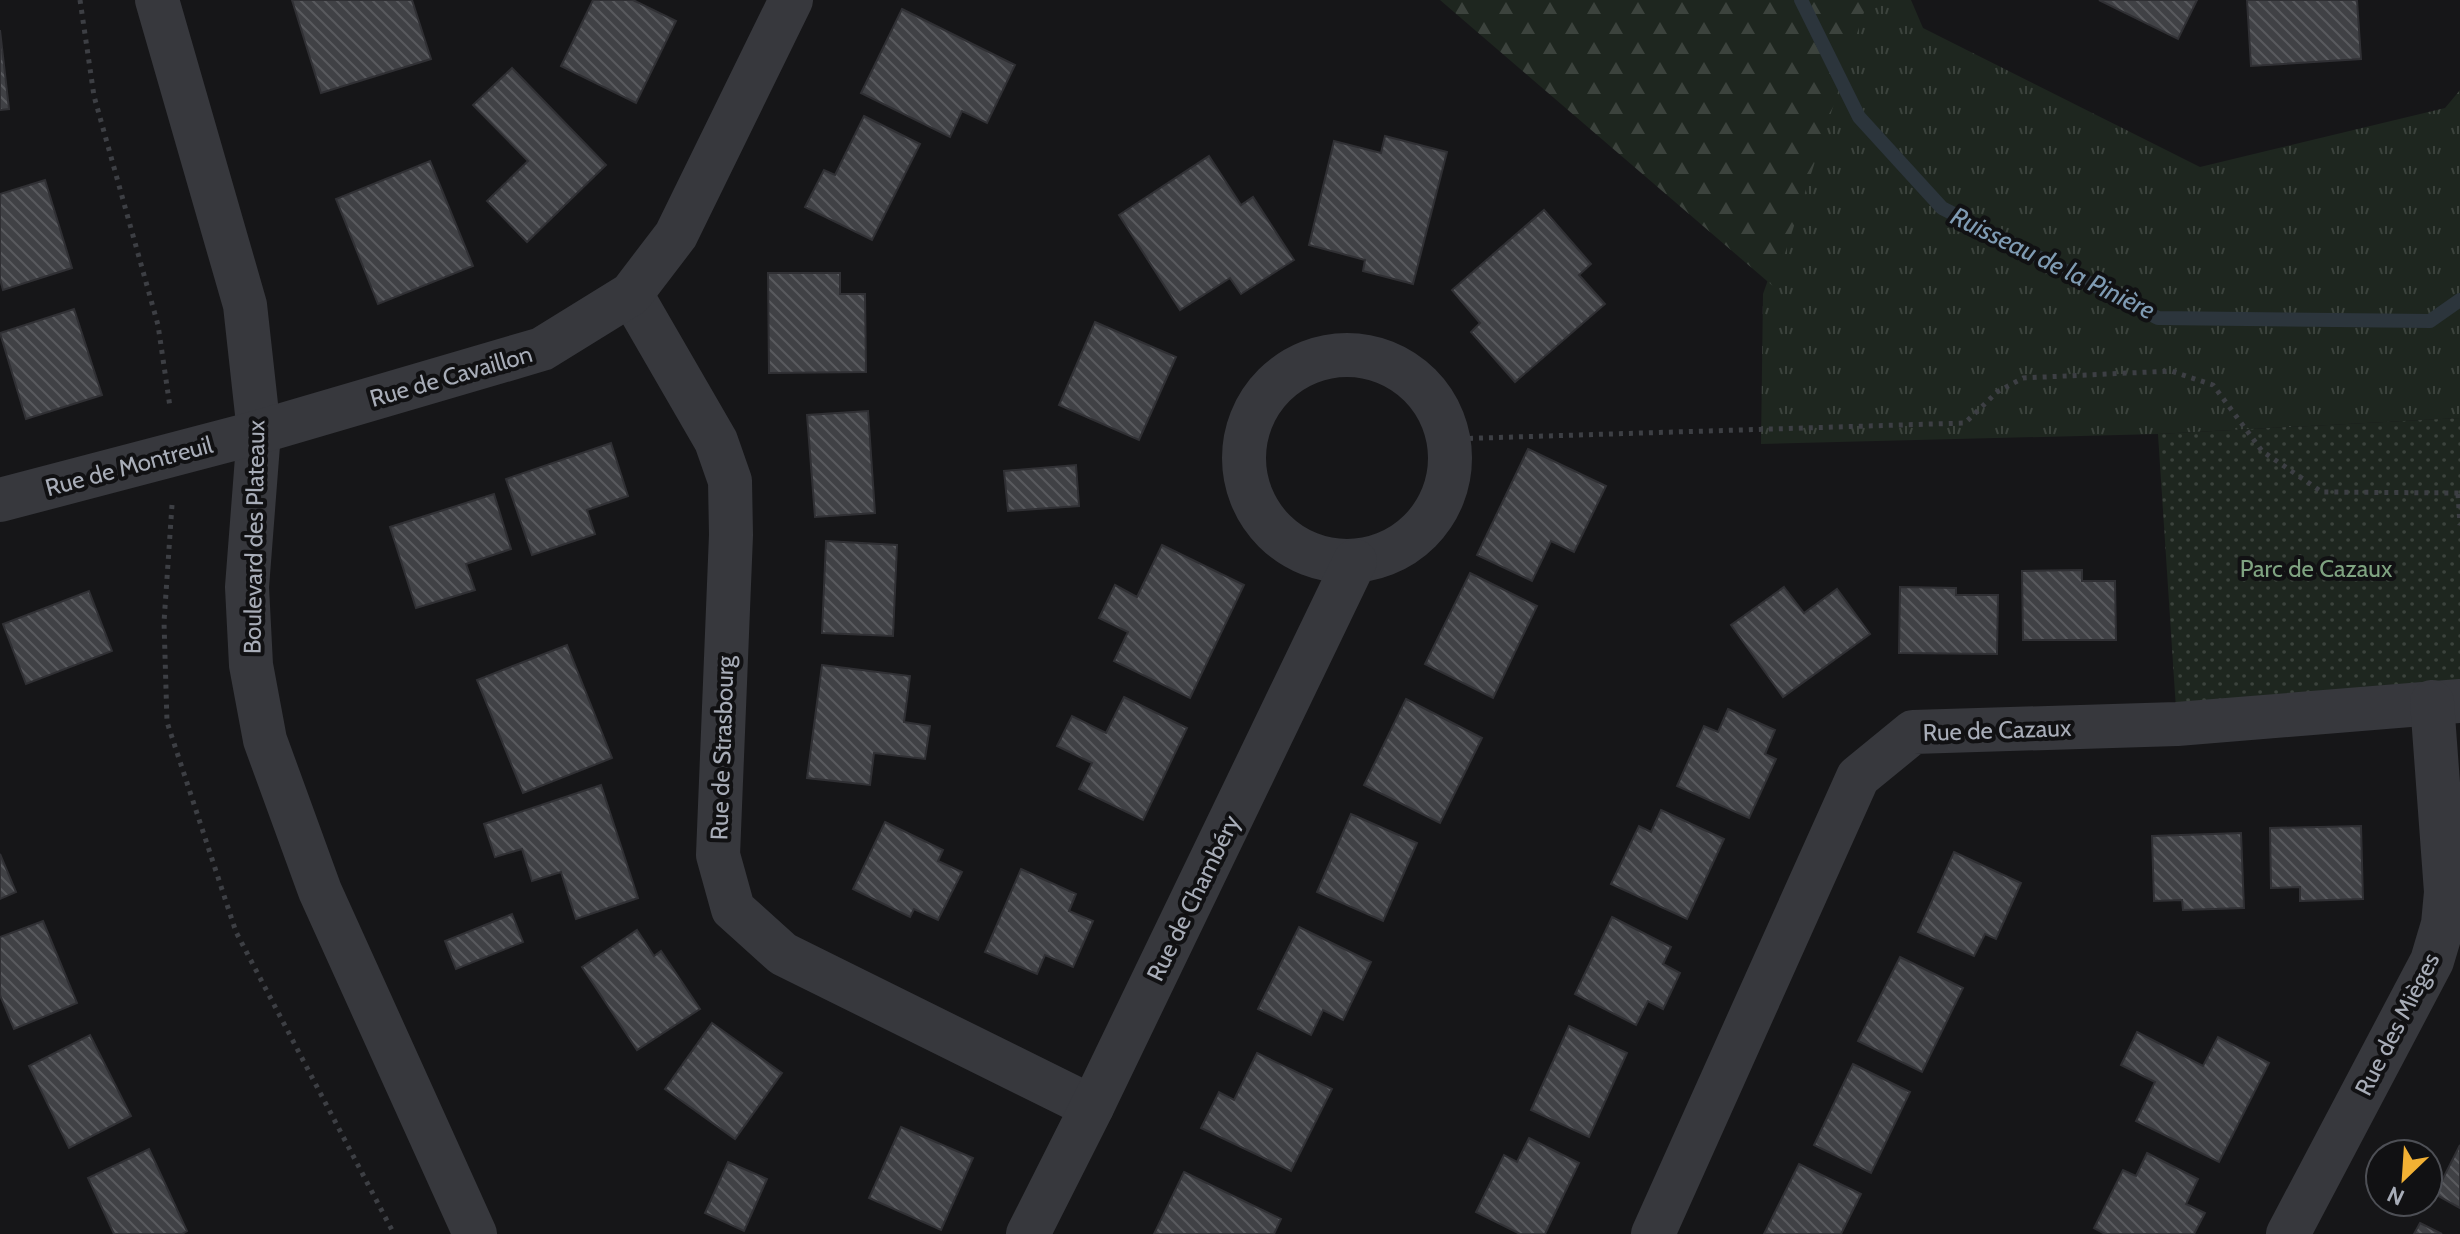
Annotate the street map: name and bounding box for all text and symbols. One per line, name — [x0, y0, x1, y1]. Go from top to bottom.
water label: Ruisseau de la Pinière — [1946, 200, 2160, 326]
street label: Rue de Cavaillon — [367, 339, 535, 413]
street label: Boulevard des Plateaux — [237, 419, 271, 654]
street label: Rue de Montreuil — [42, 430, 216, 502]
park label: Parc de Cazaux — [2240, 554, 2393, 583]
street label: Rue de Strasbourg — [704, 654, 740, 841]
street label: Rue de Cazaux — [1922, 713, 2072, 747]
street label: Rue de Chambéry — [1140, 810, 1246, 986]
street label: Rue des Mièges — [2349, 948, 2445, 1100]
north arrow — [2364, 1138, 2444, 1218]
text: N — [2383, 1180, 2409, 1211]

